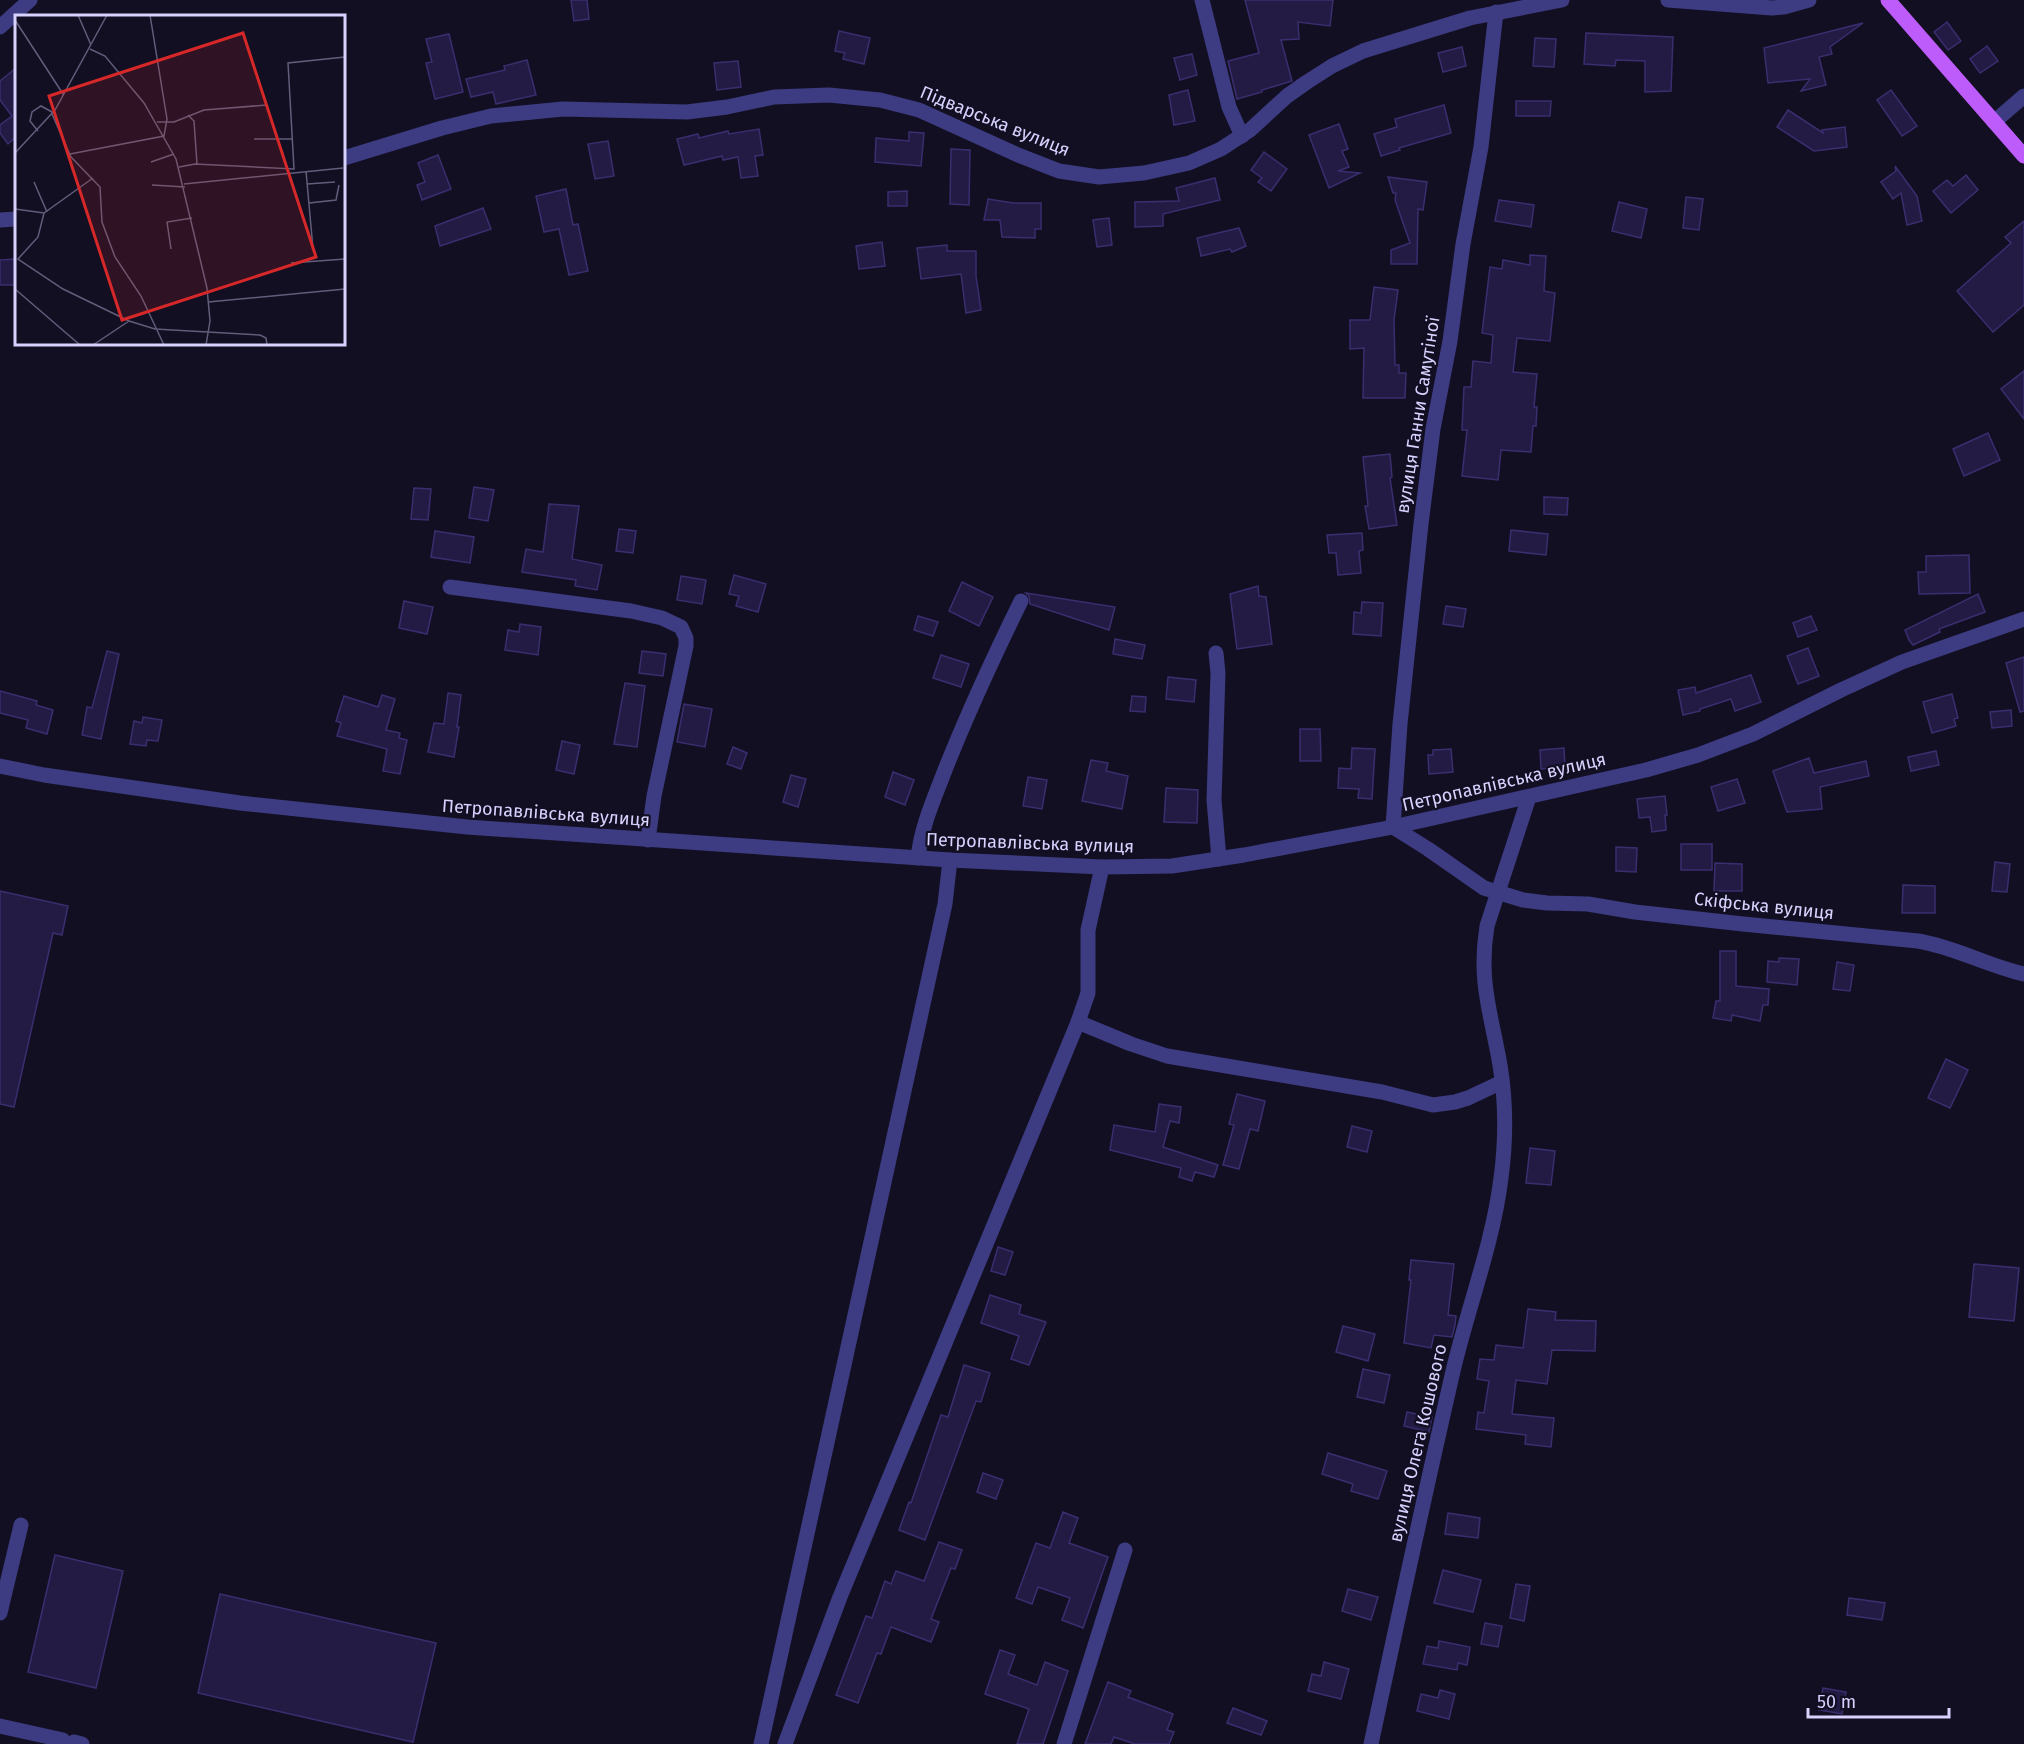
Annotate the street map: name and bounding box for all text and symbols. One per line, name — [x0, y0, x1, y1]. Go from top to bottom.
inset map — [15, 15, 345, 345]
street label: Підварська вулиця — [917, 81, 1073, 161]
street label: вулиця Ганни Самутіної — [1392, 314, 1445, 515]
street label: Петропавлівська вулиця — [1400, 748, 1608, 816]
street label: Петропавлівська вулиця — [441, 795, 651, 831]
street label: Петропавлівська вулиця — [925, 828, 1135, 858]
street label: Скіфська вулиця — [1693, 888, 1835, 924]
street label: вулиця Олега Кошового — [1384, 1342, 1452, 1544]
scale bar — [1808, 1681, 1949, 1719]
text: 50 m — [1817, 1691, 1856, 1713]

